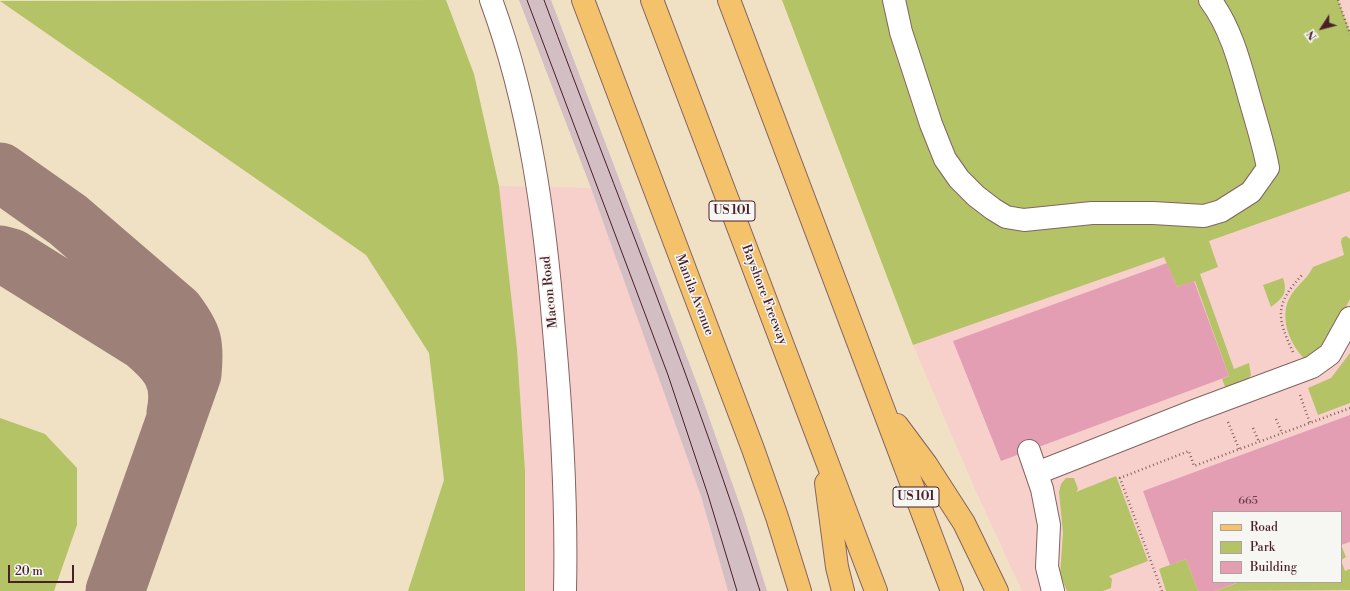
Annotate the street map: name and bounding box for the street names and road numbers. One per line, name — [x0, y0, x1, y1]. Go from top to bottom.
road number: US 101 — [709, 201, 755, 221]
street label: Bayshore Freeway — [738, 243, 790, 347]
street label: Manila Avenue — [671, 252, 717, 338]
street label: Macon Road — [538, 255, 562, 329]
road number: US 101 — [893, 487, 939, 507]

